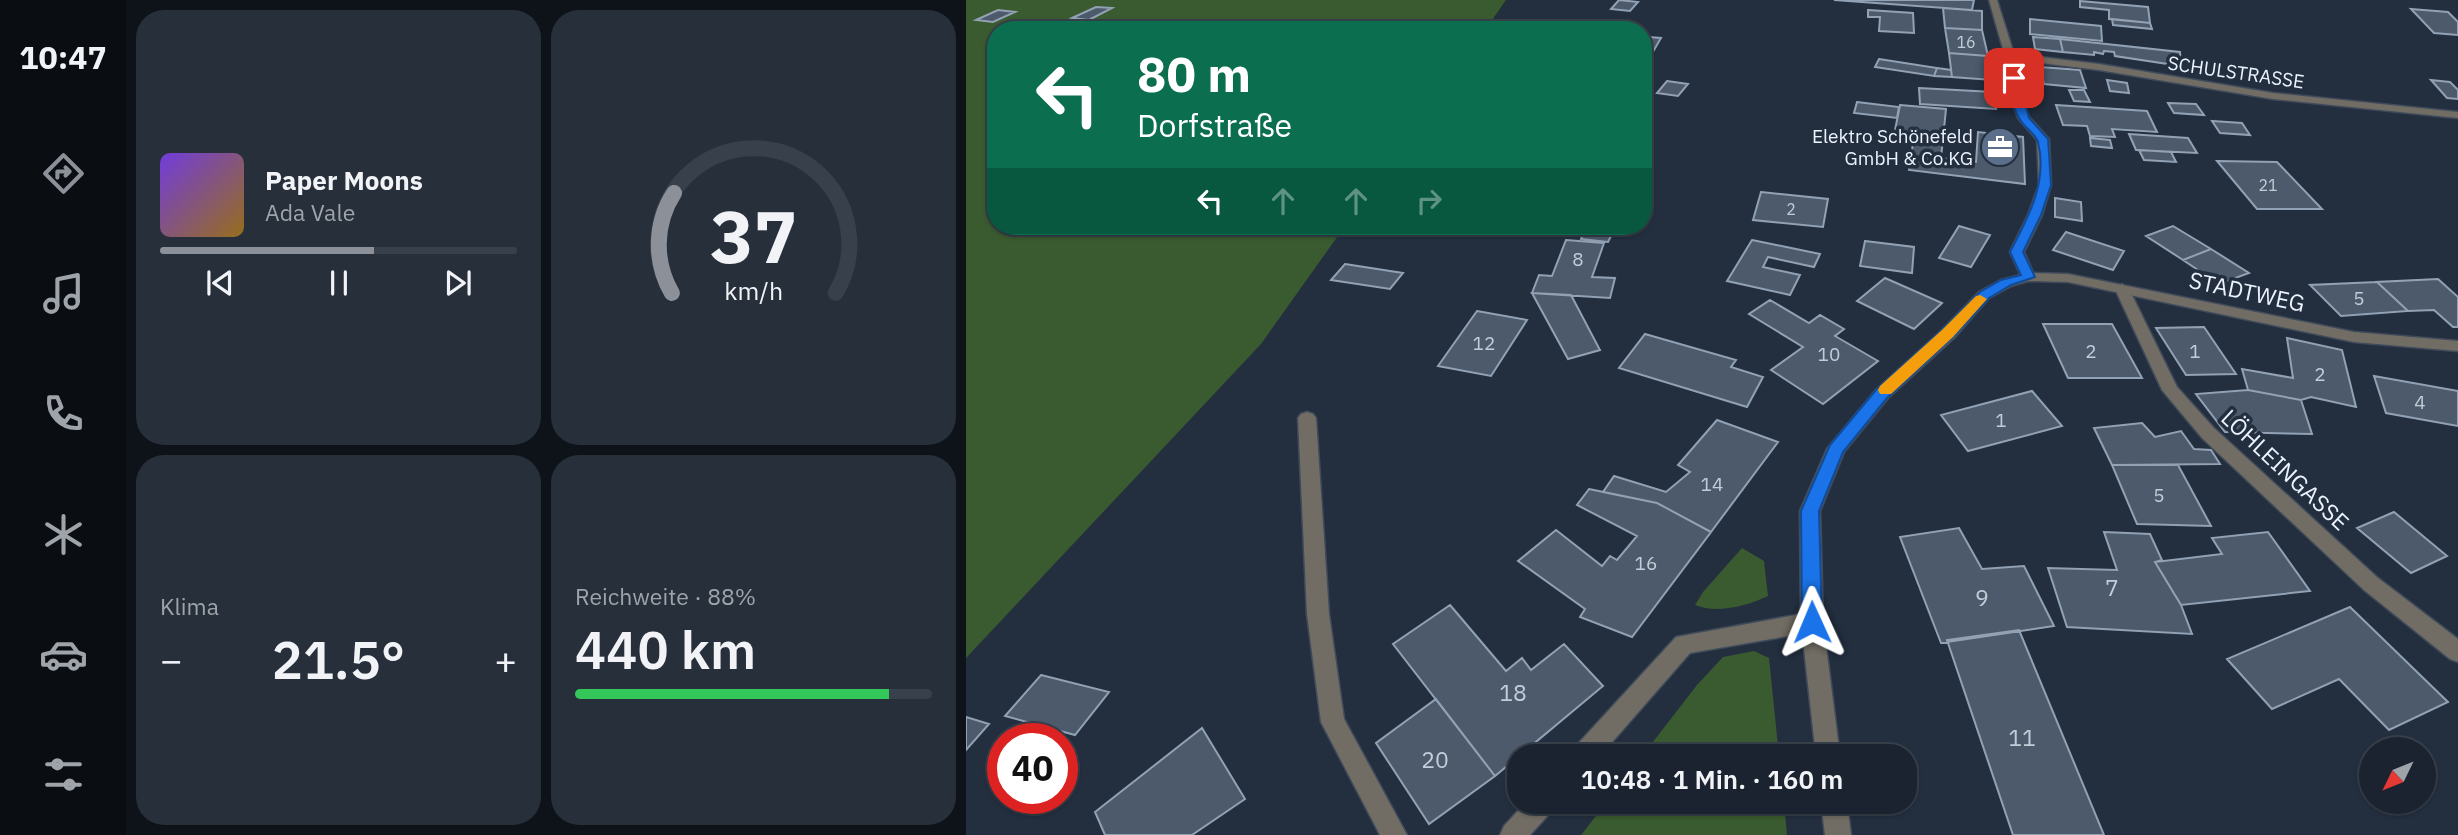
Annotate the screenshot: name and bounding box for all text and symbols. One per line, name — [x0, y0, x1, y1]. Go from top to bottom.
house number: 16 — [1956, 32, 1976, 52]
text: 10:47 — [19, 36, 107, 78]
text: 80 m — [1137, 42, 1251, 105]
pin — [1984, 48, 2044, 108]
icon: left — [1022, 49, 1113, 140]
street label: SCHULSTRASSE — [2166, 51, 2306, 93]
icon: arrive — [1995, 59, 2033, 97]
text: Dorfstraße — [1137, 104, 1292, 146]
place label: Elektro Schönefeld GmbH & Co.KG — [1812, 124, 1973, 170]
office icon: Elektro Schönefeld GmbH & Co.KG — [1979, 126, 2021, 168]
icon: directions — [39, 149, 88, 198]
text: Paper Moons — [265, 163, 423, 197]
house number: 21 — [2258, 175, 2278, 195]
icon: left — [1191, 182, 1229, 220]
icon: ahead — [1264, 182, 1302, 220]
icon: ahead — [1337, 182, 1375, 220]
icon: right — [1410, 182, 1448, 220]
text: 37 — [710, 189, 797, 284]
text: Ada Vale — [265, 197, 355, 227]
house number: 2 — [1786, 199, 1796, 219]
house number: 8 — [1572, 247, 1584, 271]
icon: previous — [201, 264, 239, 302]
icon: pause — [320, 264, 358, 302]
icon: next — [439, 264, 477, 302]
street label: STADTWEG — [2187, 264, 2308, 318]
icon: music — [39, 269, 88, 318]
text: km/h — [724, 274, 783, 307]
house number: 5 — [2353, 286, 2365, 310]
house number: 12 — [1473, 331, 1495, 355]
house number: 2 — [2085, 339, 2097, 363]
house number: 1 — [2189, 339, 2201, 363]
house number: 10 — [1818, 342, 1840, 366]
house number: 2 — [2314, 362, 2326, 386]
icon: phone — [39, 389, 88, 438]
house number: 4 — [2414, 390, 2426, 414]
street label: LÖHLEINGASSE — [2215, 402, 2356, 536]
house number: 1 — [1995, 408, 2007, 432]
house number: 14 — [1701, 472, 1723, 496]
house number: 5 — [2153, 483, 2165, 507]
icon: climate — [39, 510, 88, 559]
house number: 16 — [1635, 551, 1657, 575]
house number: 7 — [2105, 572, 2119, 602]
text: Reichweite · 88% — [575, 581, 756, 611]
house number: 9 — [1975, 582, 1989, 612]
position arrow — [1775, 585, 1849, 659]
text: Klima — [160, 591, 219, 621]
text: 440 km — [575, 616, 756, 683]
text: 21.5° — [272, 626, 405, 693]
icon: car — [39, 630, 88, 679]
text: − — [160, 635, 183, 684]
text: + — [494, 635, 517, 684]
house number: 18 — [1499, 677, 1527, 707]
house number: 11 — [2008, 722, 2036, 752]
speed limit sign: 40 — [987, 723, 1078, 814]
north arrow — [2359, 737, 2436, 814]
map controls — [2359, 737, 2436, 814]
house number: 20 — [1421, 744, 1449, 774]
icon: filters — [39, 750, 88, 799]
text: 10:48 · 1 Min. · 160 m — [1581, 762, 1843, 796]

